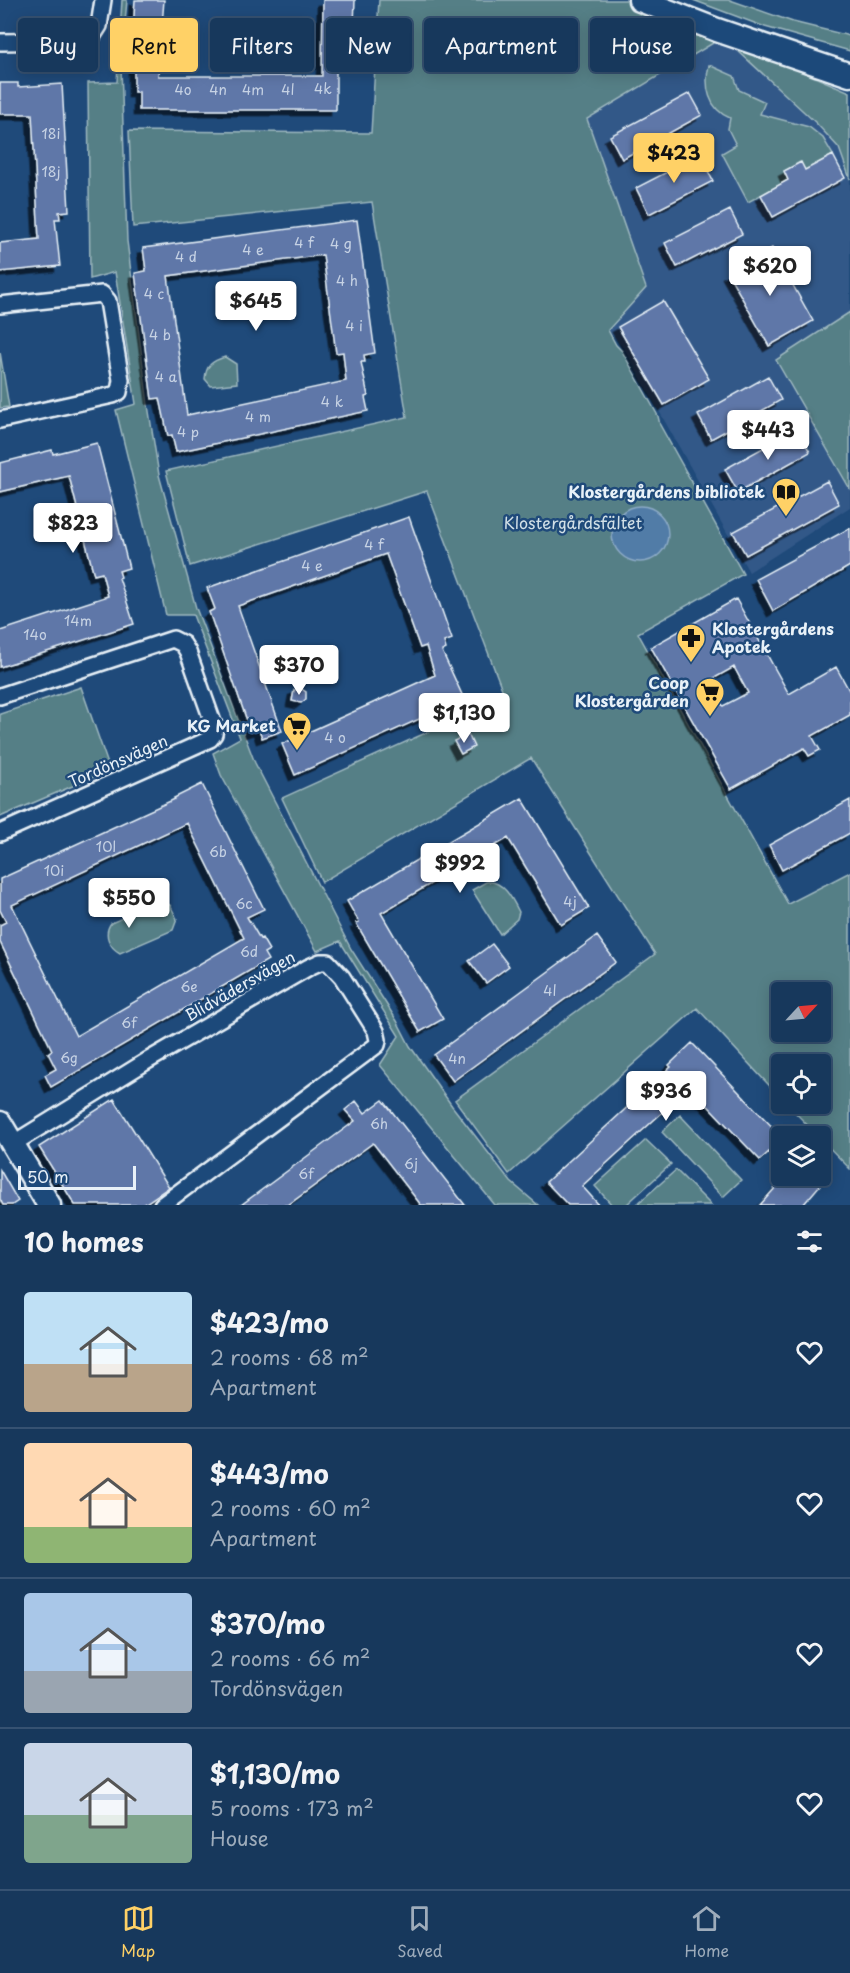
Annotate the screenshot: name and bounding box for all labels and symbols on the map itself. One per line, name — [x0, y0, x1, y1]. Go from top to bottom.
house number: 4k — [314, 78, 332, 99]
house number: 4o — [174, 79, 192, 100]
house number: 4n — [209, 79, 227, 100]
house number: 4m — [242, 79, 264, 100]
house number: 4l — [281, 79, 295, 100]
house number: 18i — [42, 123, 61, 144]
pin: $423 — [638, 133, 710, 184]
house number: 18j — [41, 161, 61, 182]
house number: 4 f — [294, 232, 315, 253]
house number: 4 g — [330, 233, 352, 254]
house number: 4 e — [242, 239, 264, 260]
house number: 4 d — [175, 246, 197, 267]
pin: $620 — [734, 246, 806, 297]
house number: 4 h — [336, 270, 358, 291]
pin: $645 — [220, 281, 292, 332]
house number: 4 c — [144, 283, 165, 304]
house number: 4 i — [345, 315, 363, 336]
house number: 4 b — [149, 324, 171, 345]
house number: 4 a — [155, 366, 178, 387]
house number: 4 k — [321, 391, 344, 412]
house number: 4 m — [245, 406, 271, 427]
pin: $443 — [732, 410, 804, 461]
house number: 4 p — [177, 421, 199, 442]
library icon: Klostergårdens bibliotek — [770, 476, 802, 518]
place label: Klostergårdens bibliotek — [568, 479, 765, 503]
pin: $823 — [37, 503, 109, 554]
park label: Klostergårdsfältet — [504, 510, 643, 534]
house number: 4 f — [364, 534, 385, 555]
house number: 4 e — [301, 555, 323, 576]
house number: 14m — [64, 610, 92, 631]
place label: Klostergårdens Apotek — [712, 616, 834, 658]
pharmacy icon: Klostergårdens Apotek — [675, 622, 707, 664]
house number: 14o — [23, 624, 47, 645]
pin: $370 — [263, 645, 335, 696]
place label: Coop Klostergården — [575, 670, 689, 712]
supermarket icon: Coop Klostergården — [694, 676, 726, 718]
pin: $1,130 — [415, 693, 513, 744]
supermarket icon: KG Market — [281, 710, 313, 752]
place label: KG Market — [187, 713, 276, 737]
street label: Tordönsvägen — [64, 727, 171, 793]
house number: 4 o — [324, 727, 346, 748]
house number: 10l — [96, 836, 116, 857]
house number: 6b — [209, 841, 227, 862]
pin: $992 — [424, 843, 496, 894]
house number: 10i — [44, 860, 64, 881]
pin: $550 — [93, 878, 165, 929]
house number: 4j — [563, 891, 577, 912]
house number: 6c — [235, 893, 253, 914]
house number: 6d — [240, 941, 258, 962]
street label: Blidvädersvägen — [180, 944, 299, 1026]
house number: 6e — [180, 976, 198, 997]
house number: 4l — [543, 980, 557, 1001]
north arrow — [771, 982, 831, 1042]
house number: 6f — [121, 1012, 138, 1033]
house number: 6g — [60, 1047, 78, 1068]
house number: 4n — [448, 1048, 466, 1069]
pin: $936 — [630, 1071, 702, 1122]
house number: 6h — [370, 1113, 388, 1134]
house number: 6j — [404, 1153, 418, 1174]
scale bar — [18, 1163, 136, 1190]
house number: 6f — [298, 1163, 315, 1184]

